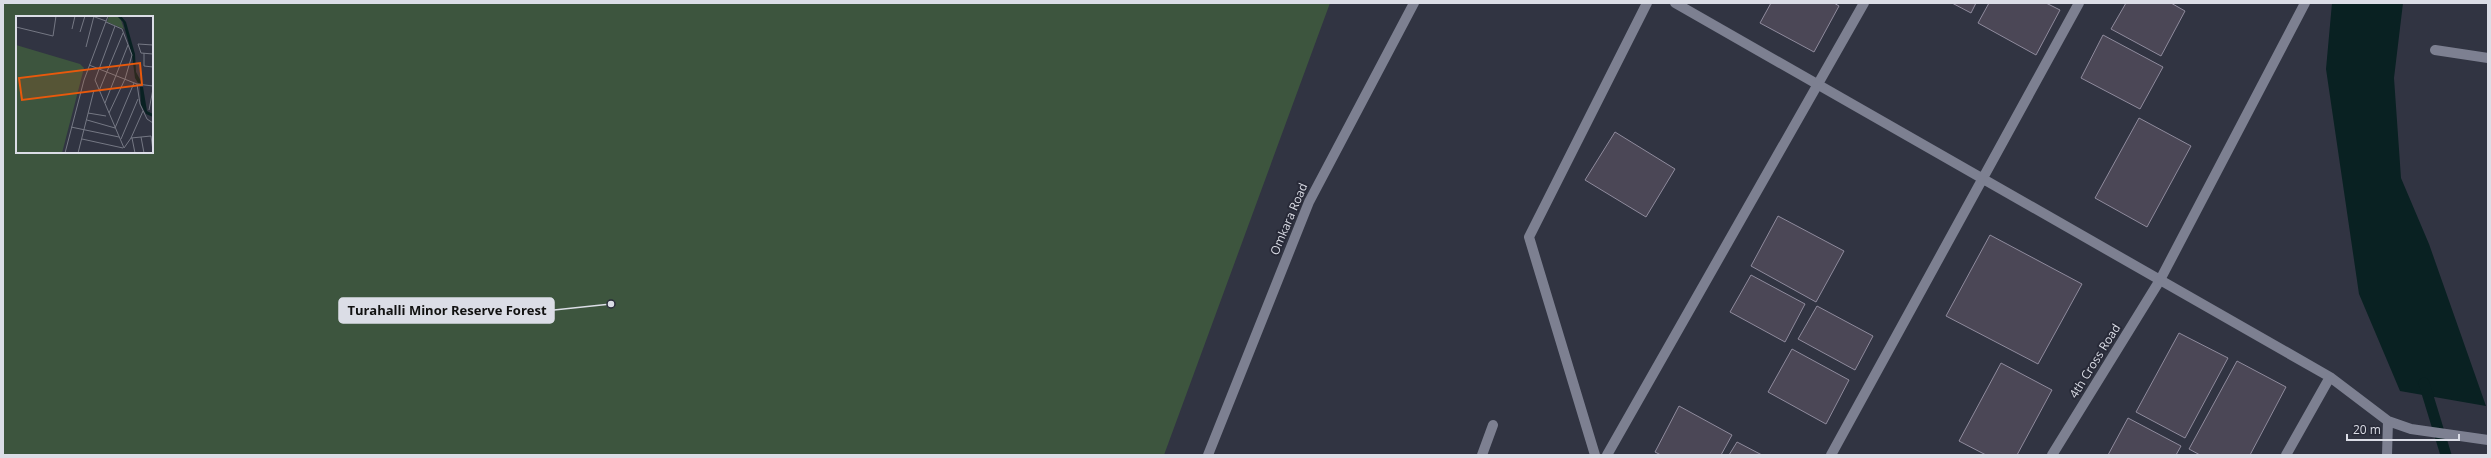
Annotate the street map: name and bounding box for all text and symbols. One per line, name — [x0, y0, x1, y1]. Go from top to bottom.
inset map — [16, 16, 153, 153]
street label: Omkara Road — [1266, 180, 1311, 257]
callout: Turahalli Minor Reserve Forest — [339, 298, 554, 323]
text: Turahalli Minor Reserve Forest — [347, 301, 547, 319]
street label: 4th Cross Road — [2065, 320, 2124, 401]
scale bar — [2347, 416, 2459, 442]
text: 20 m — [2353, 421, 2381, 438]

